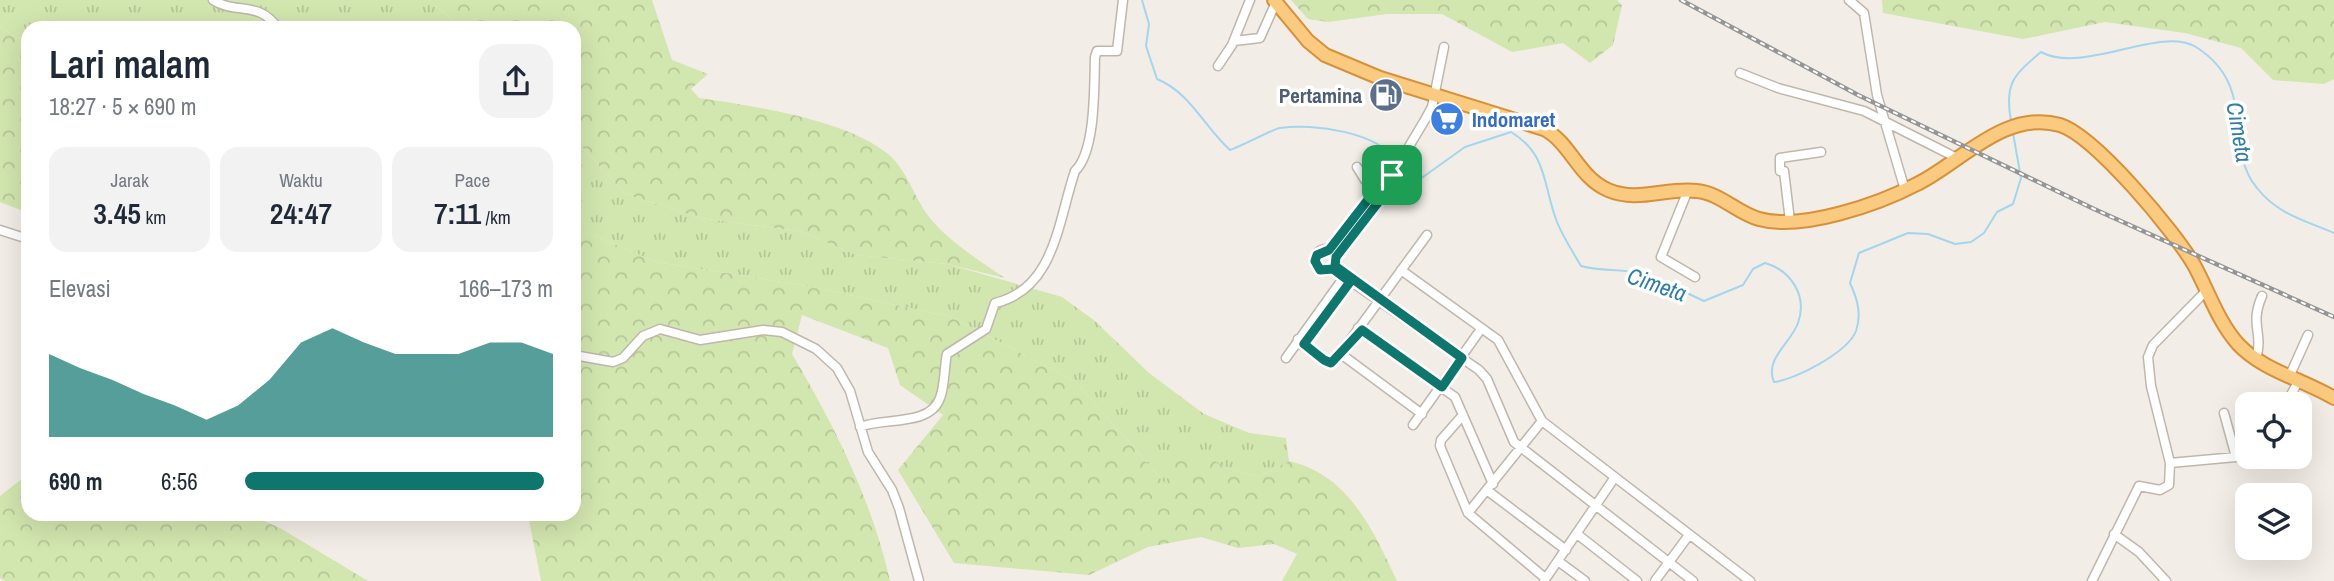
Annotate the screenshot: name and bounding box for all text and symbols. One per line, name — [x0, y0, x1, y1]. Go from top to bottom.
text: Lari malam — [49, 39, 211, 90]
button: share — [479, 44, 553, 118]
fuel station icon: Pertamina — [1367, 76, 1405, 114]
place label: Pertamina — [1279, 81, 1362, 110]
text: 18:27 · 5 × 690 m — [49, 91, 196, 122]
water label: Cimeta — [2219, 99, 2261, 165]
supermarket icon: Indomaret — [1428, 100, 1466, 138]
place label: Indomaret — [1472, 105, 1556, 134]
pin — [1362, 145, 1422, 205]
icon: arrive — [1373, 156, 1411, 194]
text: Jarak — [111, 167, 149, 193]
text: Waktu — [279, 167, 323, 193]
text: Pace — [455, 167, 490, 193]
text: 3.45 — [93, 193, 141, 233]
text: 24:47 — [270, 193, 332, 233]
text: 7:11 — [434, 193, 481, 233]
text: km — [141, 204, 166, 230]
text: /km — [481, 204, 511, 230]
water label: Cimeta — [1623, 259, 1691, 309]
text: Elevasi — [49, 273, 111, 304]
text: 166–173 m — [459, 273, 553, 304]
map controls — [2235, 392, 2312, 560]
button: locate — [2235, 392, 2312, 469]
text: 690 m — [49, 466, 102, 497]
text: 6:56 — [161, 466, 198, 497]
button: layers — [2235, 483, 2312, 560]

